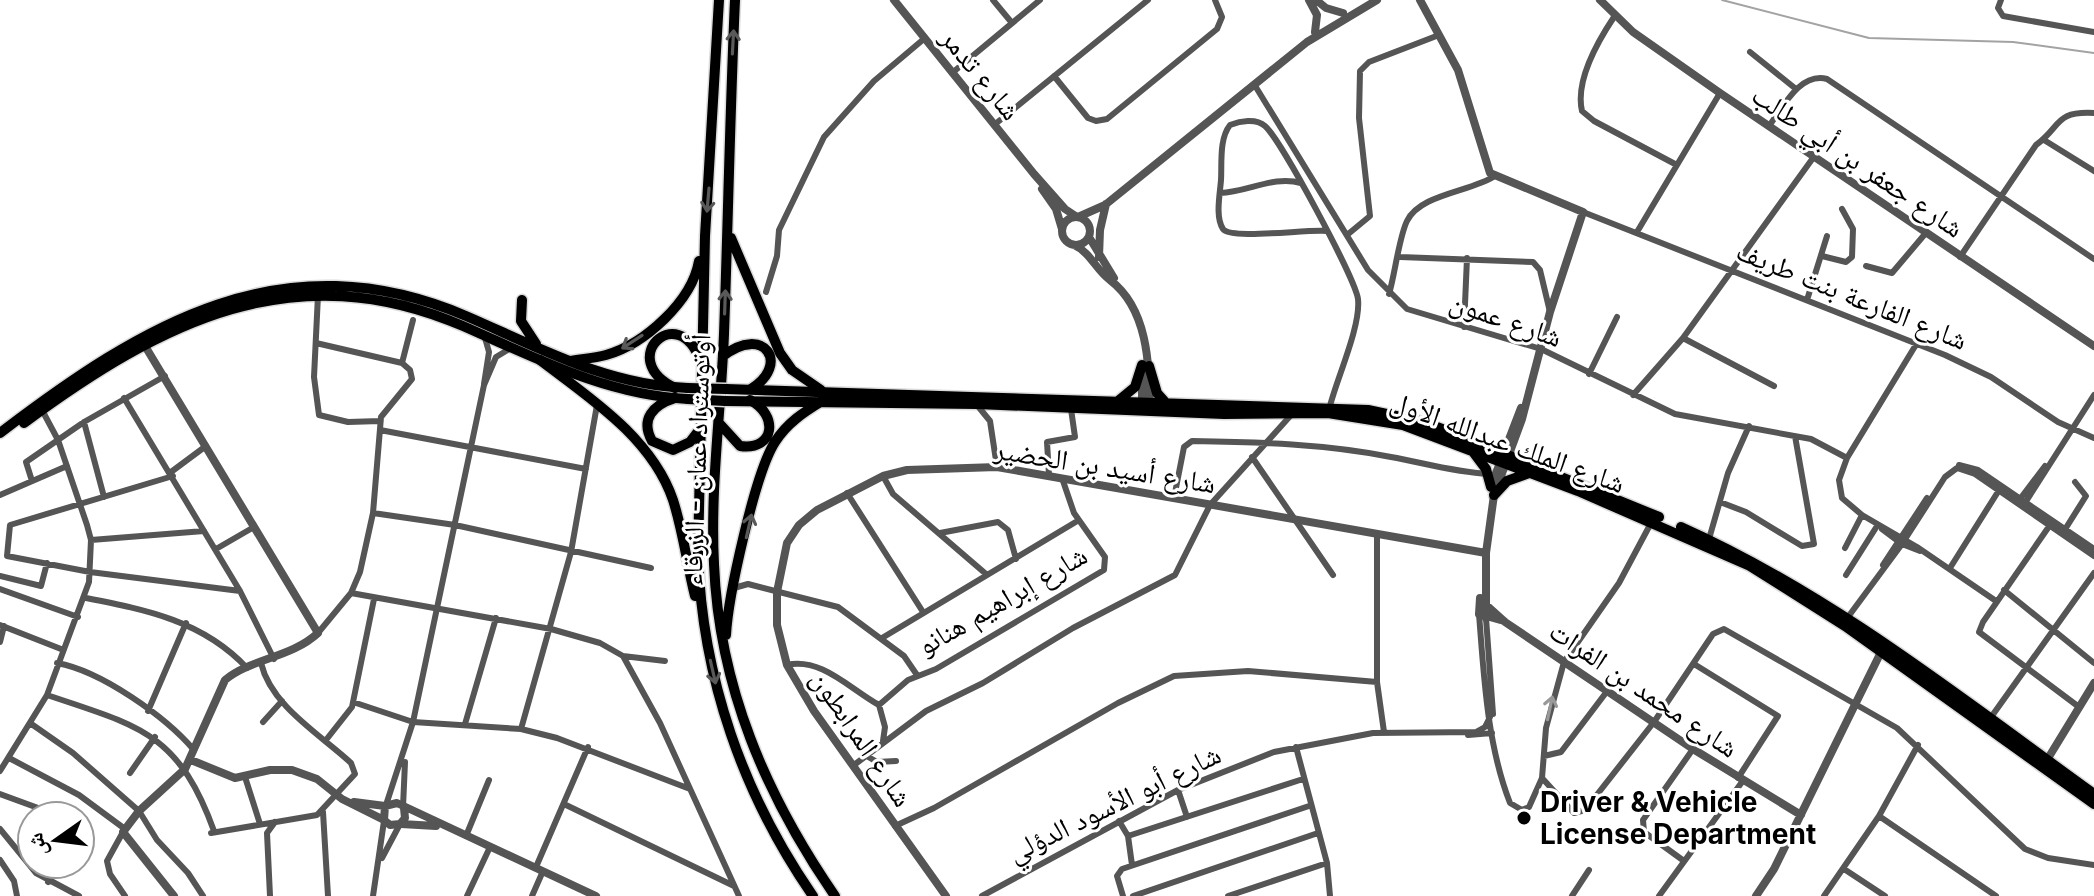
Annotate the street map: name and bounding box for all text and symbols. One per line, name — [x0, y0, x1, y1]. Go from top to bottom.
street label: شارع تدمر — [932, 21, 1028, 127]
one-way arrow — [726, 29, 741, 56]
street label: شارع جعفر بن أبي طالب — [1742, 77, 1970, 250]
one-way arrow — [700, 186, 715, 213]
street label: شارع الفارعة بنت طريف — [1731, 233, 1972, 358]
street label: شارع عمون — [1445, 284, 1567, 355]
one-way arrow — [718, 289, 733, 316]
street label: أوتوستراد عمان - الزرقاء — [675, 333, 717, 587]
one-way arrow — [621, 334, 644, 350]
street label: شارع الملك عبدالله الأول — [1386, 384, 1630, 501]
street label: شارع أسيد بن الحضير — [991, 432, 1218, 501]
one-way arrow — [742, 513, 757, 539]
street label: شارع إبراهيم هنانو — [911, 538, 1094, 664]
street label: شارع محمد بن الفرات — [1543, 613, 1745, 765]
one-way arrow — [706, 658, 721, 684]
street label: شارع المرابطون — [803, 663, 920, 814]
one-way arrow — [1543, 696, 1558, 722]
street label: شارع أبو الأسود الدؤلي — [1002, 737, 1229, 875]
place label: Driver & Vehicle License Department — [1540, 785, 1816, 851]
north arrow — [16, 800, 96, 880]
marker: Driver & Vehicle License Department — [1515, 809, 1533, 827]
text: ش — [21, 830, 53, 859]

